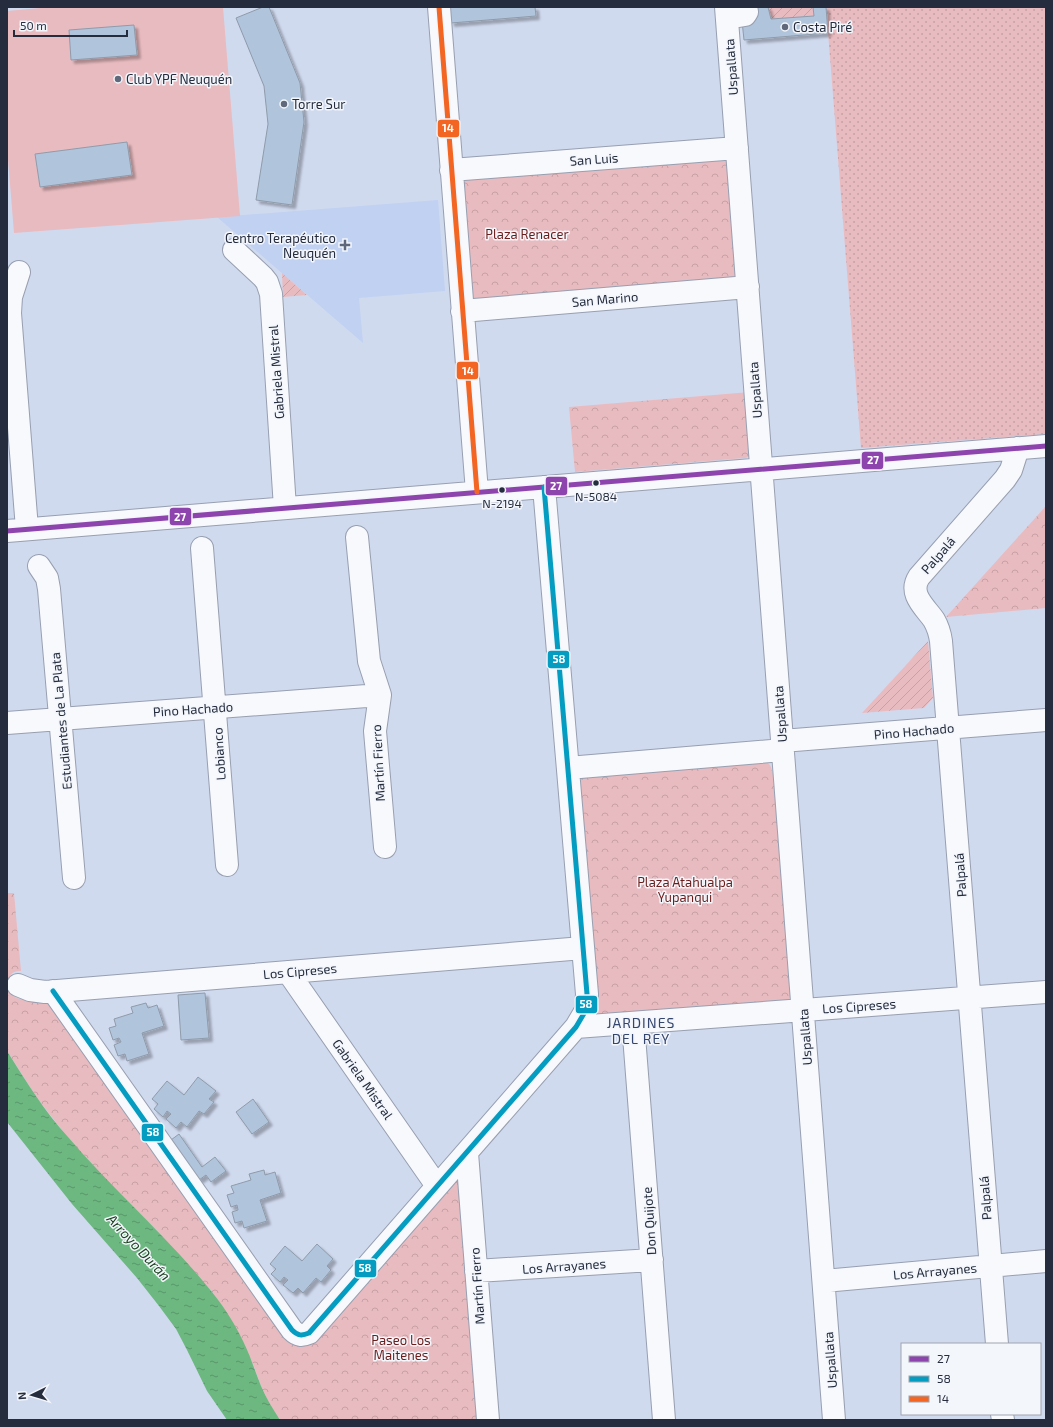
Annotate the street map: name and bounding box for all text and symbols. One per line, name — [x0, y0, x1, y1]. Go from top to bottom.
scale bar — [14, 12, 127, 38]
text: 50 m — [20, 18, 47, 32]
place label: Costa Piré — [793, 19, 852, 35]
marker: Costa Piré — [780, 22, 790, 32]
street label: Uspallata — [721, 38, 741, 96]
place label: Club YPF Neuquén — [126, 71, 232, 87]
marker: Club YPF Neuquén — [113, 74, 123, 84]
place label: Torre Sur — [292, 96, 346, 112]
marker: Torre Sur — [279, 99, 289, 109]
line badge: 14 — [437, 119, 460, 138]
text: 14 — [442, 121, 454, 134]
street label: San Luis — [569, 149, 619, 169]
park label: Plaza Renacer — [485, 226, 569, 242]
place label: Centro Terapéutico Neuquén — [225, 230, 336, 261]
marker: Centro Terapéutico Neuquén — [339, 239, 351, 251]
street label: San Marino — [571, 288, 639, 310]
street label: Gabriela Mistral — [265, 324, 287, 420]
line badge: 14 — [456, 361, 479, 380]
street label: Uspallata — [745, 361, 765, 419]
text: 14 — [462, 364, 474, 377]
line badge: 27 — [861, 451, 884, 470]
text: 27 — [867, 453, 879, 466]
line badge: 27 — [545, 476, 568, 496]
marker: N-5084 — [591, 478, 601, 488]
text: 27 — [550, 479, 562, 492]
marker: N-2194 — [497, 485, 507, 495]
place label: N-5084 — [575, 489, 617, 503]
place label: N-2194 — [482, 496, 522, 510]
line badge: 27 — [169, 507, 192, 526]
text: 27 — [174, 510, 186, 523]
street label: Palpalá — [917, 533, 959, 577]
line badge: 58 — [547, 650, 570, 669]
street label: Estudiantes de La Plata — [47, 652, 75, 790]
text: 58 — [553, 652, 566, 665]
street label: Uspallata — [770, 685, 790, 743]
street label: Pino Hachado — [152, 698, 234, 720]
street label: Pino Hachado — [873, 720, 955, 742]
street label: Martín Fierro — [368, 724, 388, 802]
street label: Lobianco — [209, 727, 229, 781]
street label: Palpalá — [950, 852, 970, 898]
park label: Plaza Atahualpa Yupanqui — [637, 874, 733, 905]
street label: Los Cipreses — [262, 960, 338, 982]
line badge: 58 — [575, 995, 598, 1014]
street label: Los Cipreses — [822, 995, 896, 1017]
text: 58 — [580, 997, 593, 1010]
street label: Uspallata — [795, 1008, 815, 1066]
district label: JARDINES DEL REY — [607, 1014, 675, 1047]
street label: Gabriela Mistral — [329, 1036, 397, 1122]
line badge: 58 — [141, 1123, 164, 1142]
text: 58 — [147, 1125, 160, 1138]
street label: Palpalá — [975, 1175, 995, 1221]
street label: Don Quijote — [639, 1186, 659, 1256]
water label: Arroyo Durán — [103, 1209, 174, 1284]
street label: Martín Fierro — [466, 1247, 488, 1325]
street label: Los Arrayanes — [522, 1255, 606, 1277]
line badge: 58 — [354, 1259, 377, 1278]
street label: Los Arrayanes — [892, 1259, 978, 1283]
text: 58 — [359, 1261, 372, 1274]
street label: Uspallata — [820, 1331, 840, 1389]
park label: Paseo Los Maitenes — [371, 1332, 431, 1363]
legend — [901, 1343, 1041, 1415]
text: 27 — [937, 1351, 950, 1365]
text: 58 — [937, 1371, 951, 1385]
north arrow — [12, 1375, 52, 1415]
text: N — [15, 1391, 28, 1400]
text: 14 — [937, 1391, 949, 1405]

